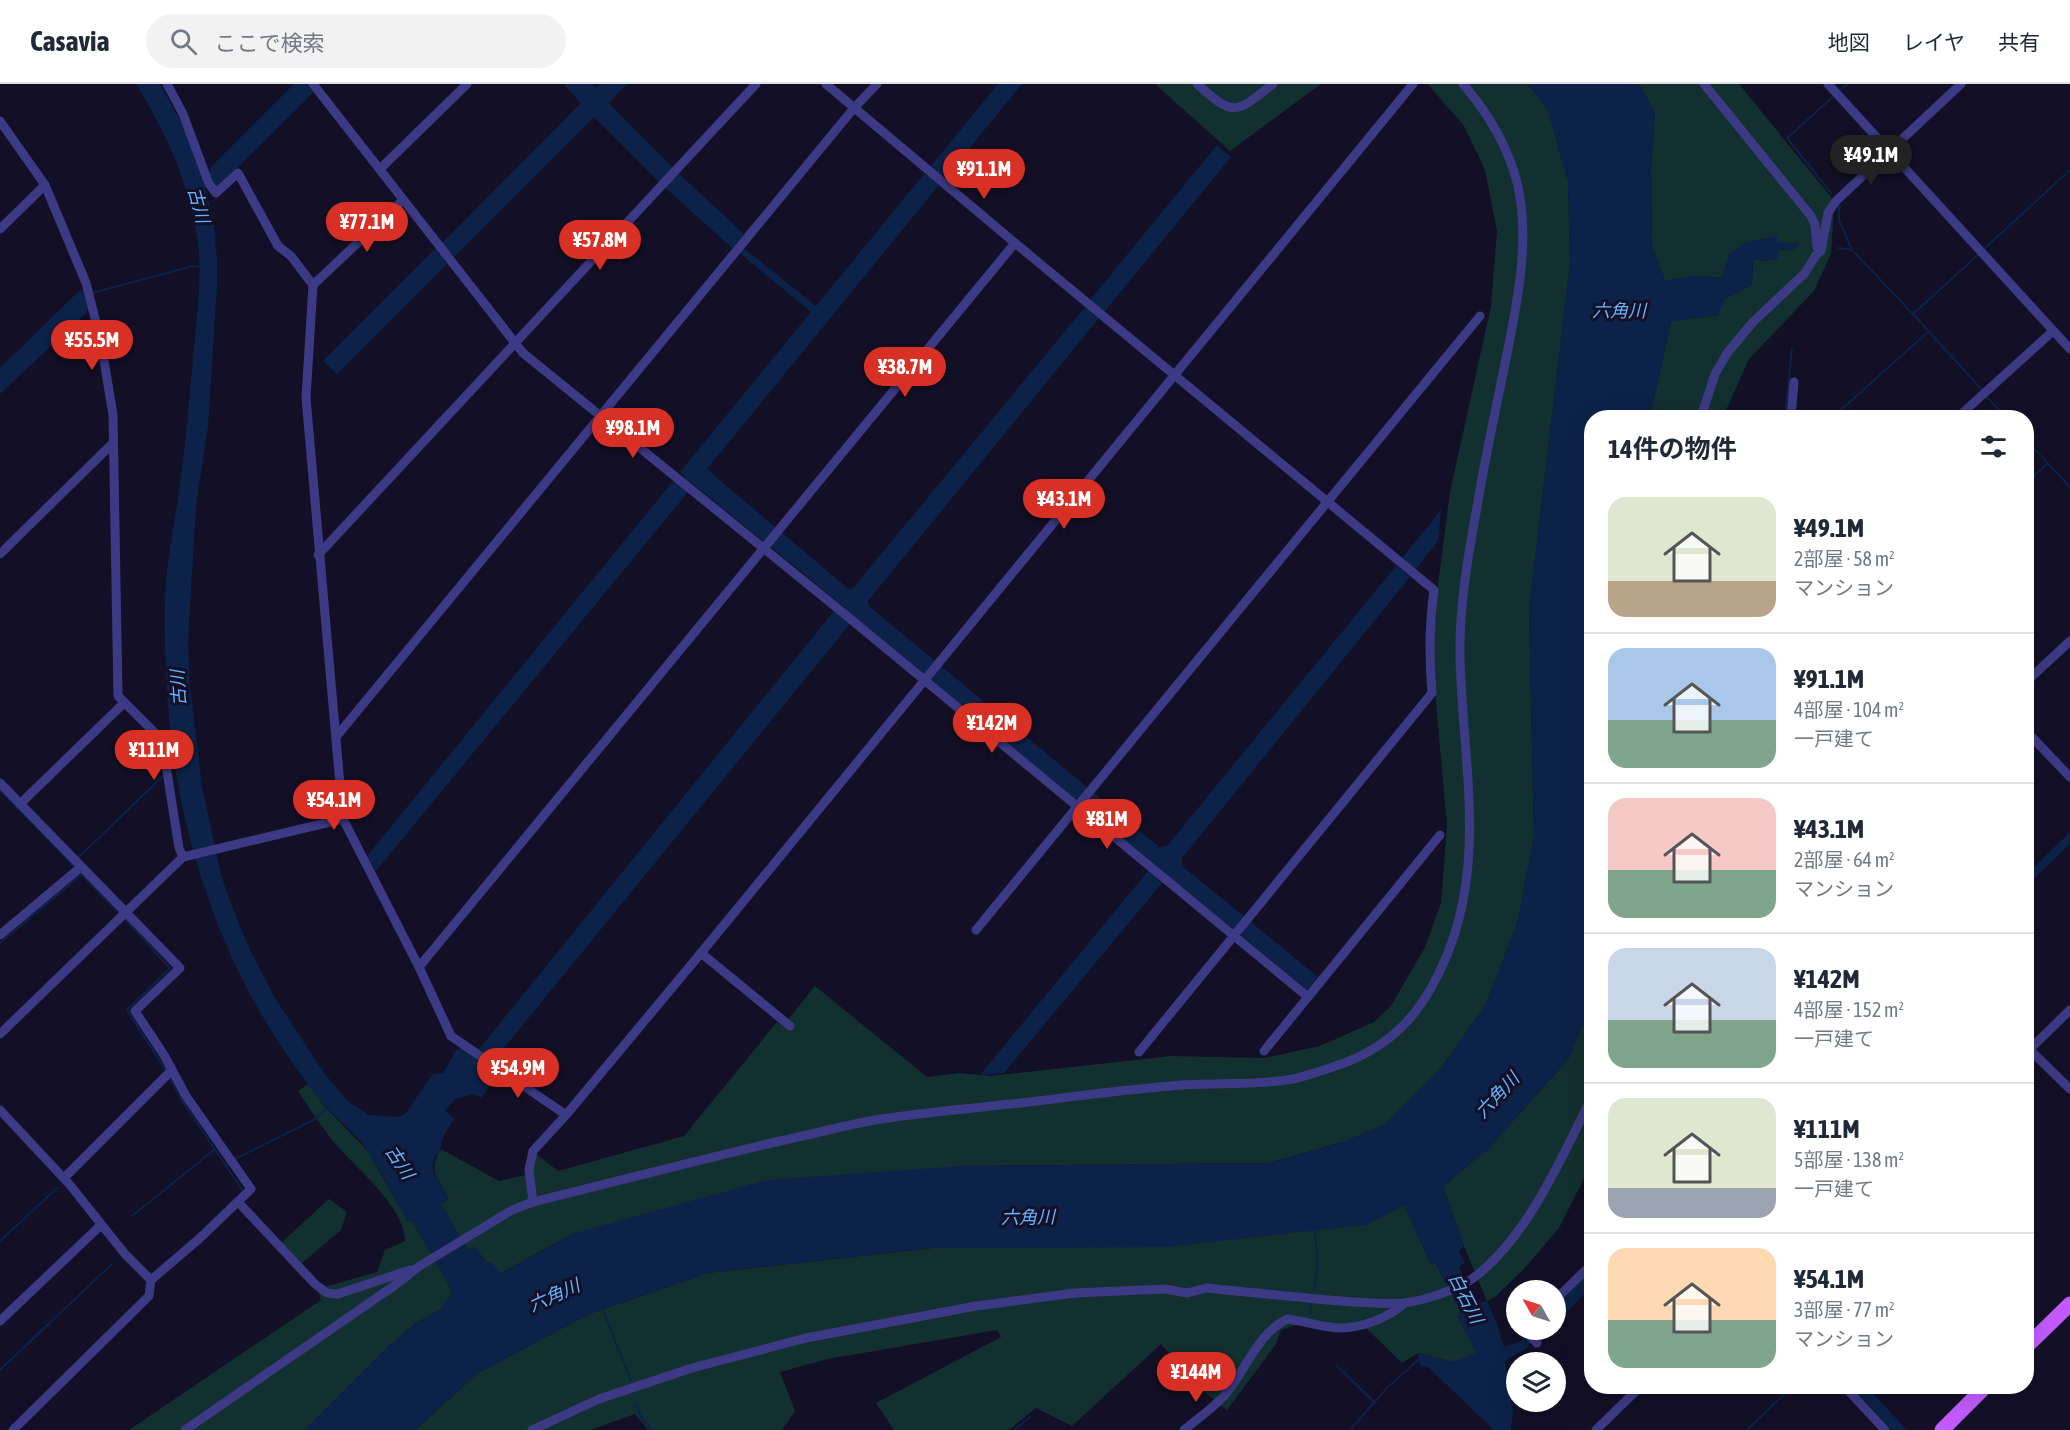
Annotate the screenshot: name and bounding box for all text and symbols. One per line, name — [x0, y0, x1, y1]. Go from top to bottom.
search box — [146, 14, 566, 68]
text: Casavia — [30, 25, 110, 57]
icon: search — [167, 25, 200, 58]
text: ここで検索 — [215, 30, 325, 56]
text: 地図 — [1828, 30, 1870, 54]
text: レイヤ — [1903, 30, 1965, 54]
text: 共有 — [1998, 30, 2040, 54]
pin: ¥49.1M — [1822, 135, 1920, 186]
text: ¥49.1M — [1844, 143, 1898, 166]
pin: ¥91.1M — [935, 149, 1033, 200]
text: ¥91.1M — [957, 157, 1011, 180]
water label: 古川 — [184, 185, 214, 227]
pin: ¥77.1M — [318, 202, 416, 253]
text: ¥77.1M — [340, 210, 394, 233]
pin: ¥57.8M — [551, 220, 649, 271]
text: ¥57.8M — [573, 228, 627, 251]
water label: 六角川 — [1592, 300, 1648, 321]
pin: ¥55.5M — [43, 320, 141, 371]
text: ¥55.5M — [65, 328, 119, 351]
pin: ¥38.7M — [856, 347, 954, 398]
text: ¥38.7M — [878, 355, 932, 378]
pin: ¥98.1M — [584, 408, 682, 459]
text: ¥98.1M — [606, 416, 660, 439]
icon: filters — [1977, 430, 2010, 463]
text: 14件の物件 — [1608, 434, 1736, 464]
pin: ¥43.1M — [1015, 479, 1113, 530]
text: ¥43.1M — [1037, 487, 1091, 510]
text: ¥49.1M — [1794, 513, 1864, 543]
icon: home — [1656, 521, 1728, 593]
text: 2部屋 · 58 m² — [1794, 547, 1895, 570]
text: マンション — [1794, 576, 1894, 599]
text: ¥91.1M — [1794, 664, 1864, 694]
water label: 古川 — [166, 667, 190, 707]
icon: home — [1656, 672, 1728, 744]
text: 4部屋 · 104 m² — [1794, 698, 1904, 721]
pin: ¥142M — [950, 703, 1034, 754]
text: ¥142M — [967, 711, 1017, 734]
text: 一戸建て — [1794, 727, 1874, 750]
pin: ¥111M — [112, 730, 196, 781]
text: ¥111M — [129, 738, 179, 761]
pin: ¥54.1M — [285, 780, 383, 831]
text: ¥54.1M — [307, 788, 361, 811]
pin: ¥81M — [1071, 799, 1143, 850]
text: ¥81M — [1086, 807, 1128, 830]
text: ¥43.1M — [1794, 814, 1864, 844]
icon: home — [1656, 822, 1728, 894]
text: 2部屋 · 64 m² — [1794, 848, 1895, 871]
text: マンション — [1794, 877, 1894, 900]
text: ¥142M — [1794, 964, 1860, 994]
icon: home — [1656, 972, 1728, 1044]
text: 4部屋 · 152 m² — [1794, 998, 1904, 1021]
text: 一戸建て — [1794, 1027, 1874, 1050]
pin: ¥54.9M — [469, 1048, 567, 1099]
text: ¥54.9M — [491, 1056, 545, 1079]
water label: 六角川 — [1471, 1067, 1524, 1122]
text: ¥111M — [1794, 1114, 1860, 1144]
icon: home — [1656, 1122, 1728, 1194]
water label: 古川 — [381, 1141, 420, 1184]
text: 5部屋 · 138 m² — [1794, 1148, 1904, 1171]
text: 一戸建て — [1794, 1177, 1874, 1200]
water label: 六角川 — [1001, 1206, 1057, 1228]
text: ¥54.1M — [1794, 1264, 1864, 1294]
water label: 白石川 — [1444, 1269, 1489, 1329]
icon: home — [1656, 1272, 1728, 1344]
water label: 六角川 — [525, 1274, 585, 1316]
north arrow — [1506, 1280, 1566, 1340]
map controls — [1506, 1280, 1566, 1412]
text: 3部屋 · 77 m² — [1794, 1298, 1895, 1321]
text: マンション — [1794, 1327, 1894, 1350]
pin: ¥144M — [1154, 1352, 1238, 1403]
button: layers — [1506, 1352, 1566, 1412]
text: ¥144M — [1171, 1360, 1221, 1383]

